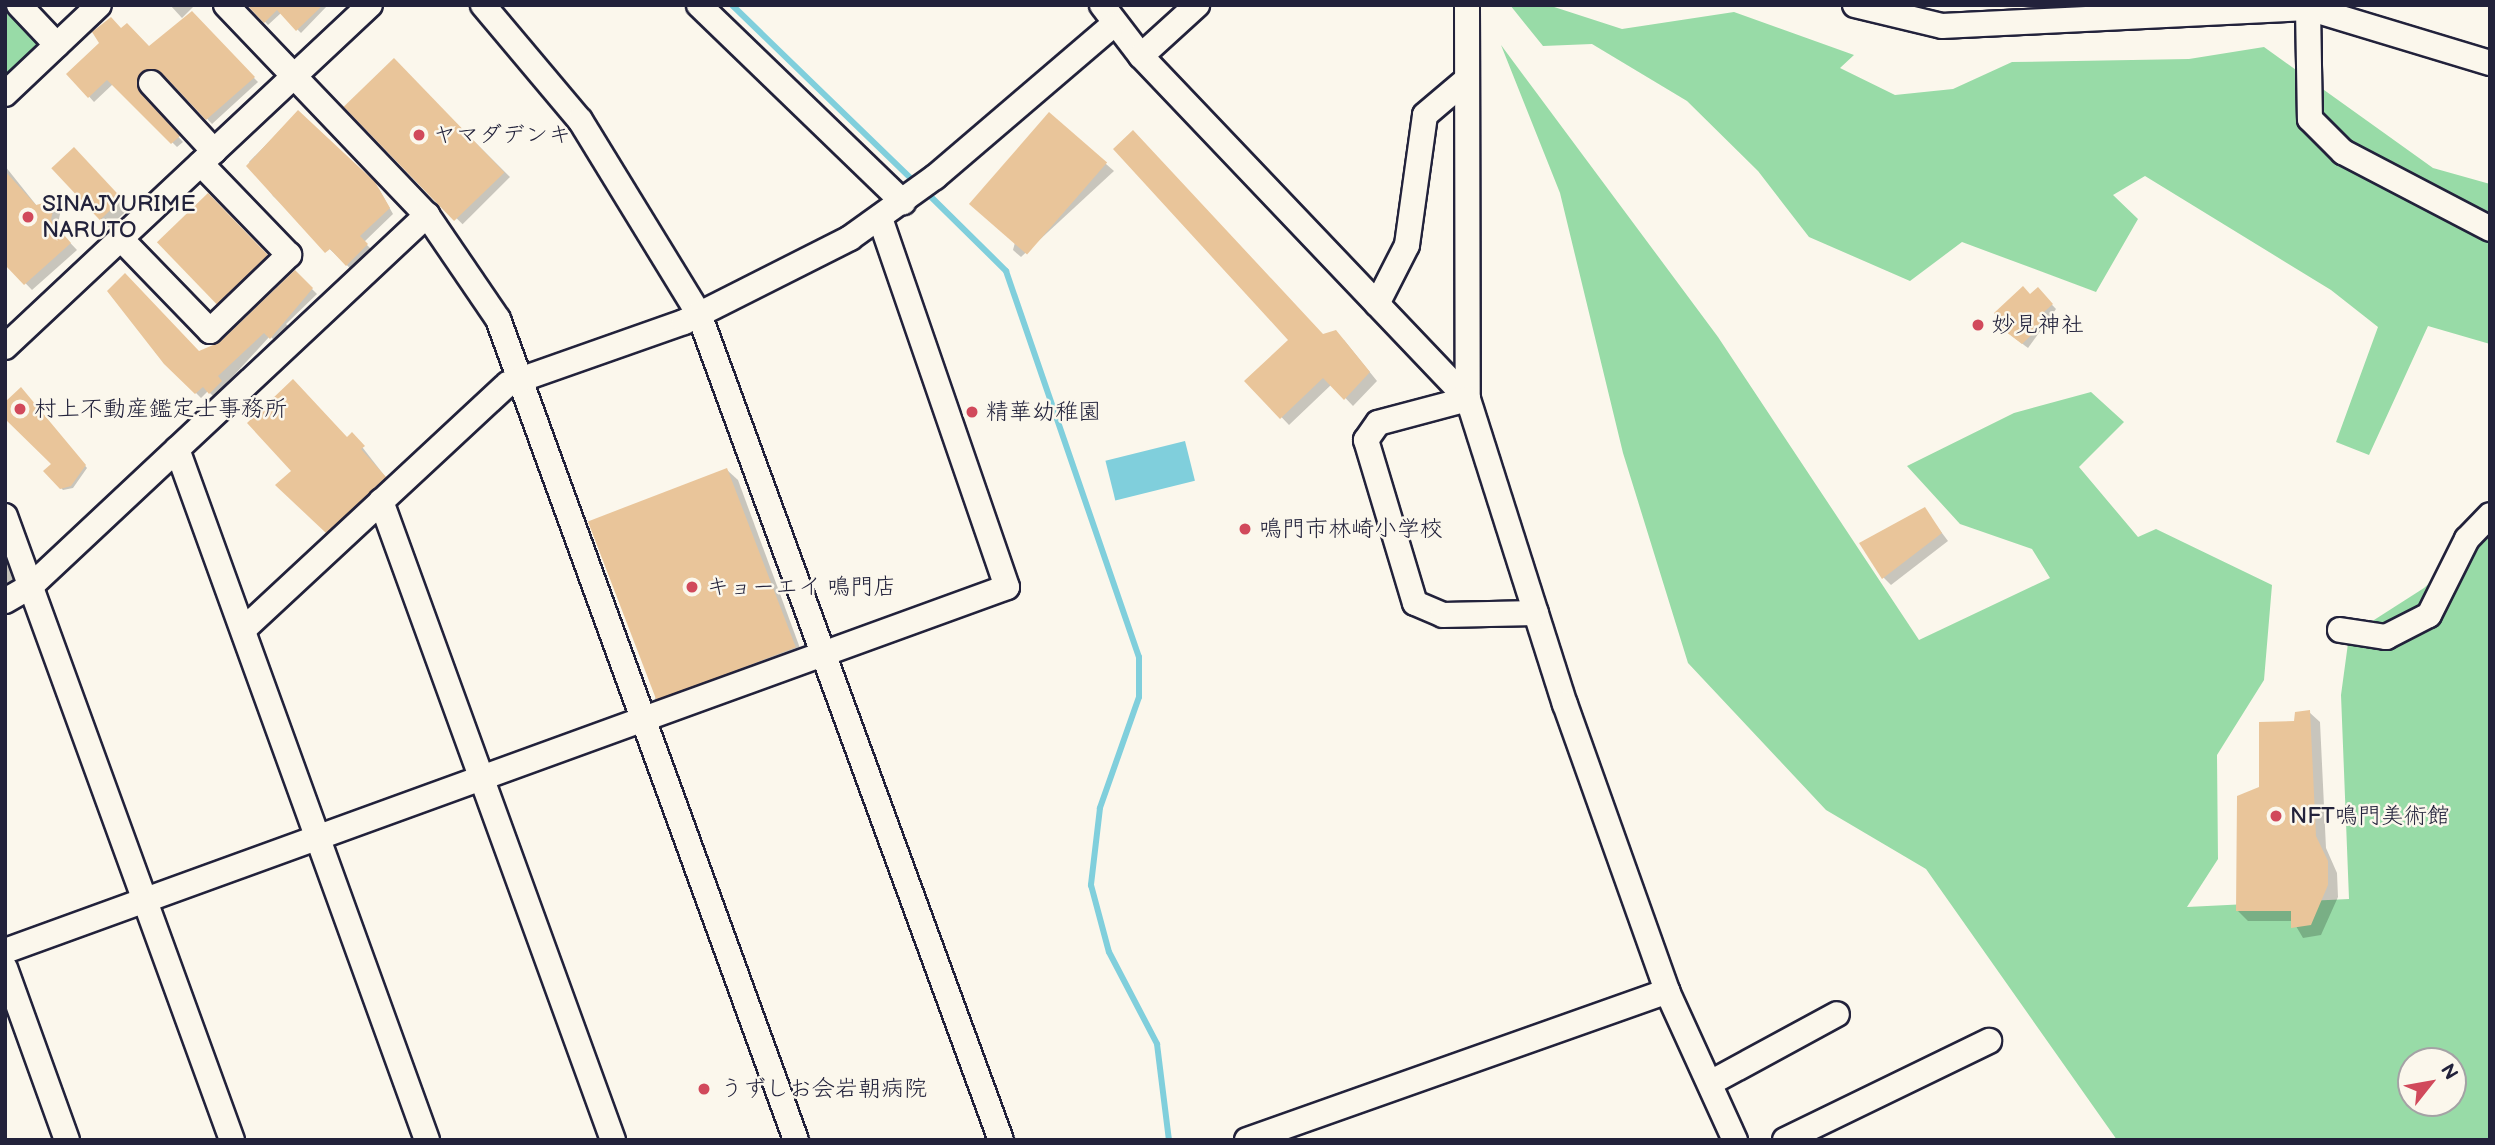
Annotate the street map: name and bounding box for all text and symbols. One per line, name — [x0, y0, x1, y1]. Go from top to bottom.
place label: ヤマダデンキ — [433, 121, 571, 149]
marker: ヤマダデンキ — [411, 127, 427, 143]
place label: SINAJYURIME NARUTO — [42, 190, 196, 244]
marker: SINAJYURIME NARUTO — [20, 209, 36, 225]
place label: 妙見神社 — [1992, 311, 2084, 339]
marker: 妙見神社 — [1970, 317, 1986, 333]
place label: 村上不動産鑑定士事務所 — [34, 395, 287, 423]
place label: 精華幼稚園 — [986, 398, 1101, 426]
marker: 村上不動産鑑定士事務所 — [12, 401, 28, 417]
marker: 精華幼稚園 — [964, 404, 980, 420]
place label: 鳴門市林崎小学校 — [1259, 515, 1443, 543]
marker: 鳴門市林崎小学校 — [1237, 521, 1253, 537]
place label: キョーエイ 鳴門店 — [706, 573, 896, 601]
marker: キョーエイ 鳴門店 — [684, 579, 700, 595]
place label: NFT鳴門美術館 — [2290, 802, 2450, 830]
marker: NFT鳴門美術館 — [2268, 808, 2284, 824]
north arrow — [2397, 1047, 2467, 1117]
text: N — [2435, 1060, 2462, 1084]
place label: うずしお会岩朝病院 — [720, 1075, 927, 1103]
marker: うずしお会岩朝病院 — [694, 1079, 714, 1099]

